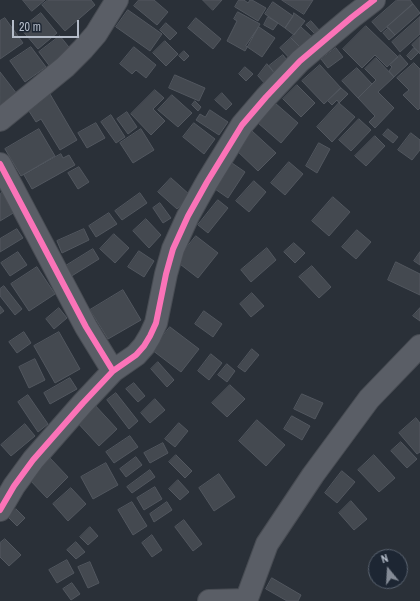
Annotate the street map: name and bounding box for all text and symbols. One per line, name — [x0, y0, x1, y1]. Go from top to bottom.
scale bar — [14, 12, 81, 38]
text: 20 m — [19, 19, 41, 35]
north arrow — [368, 549, 408, 589]
text: N — [379, 551, 390, 566]

